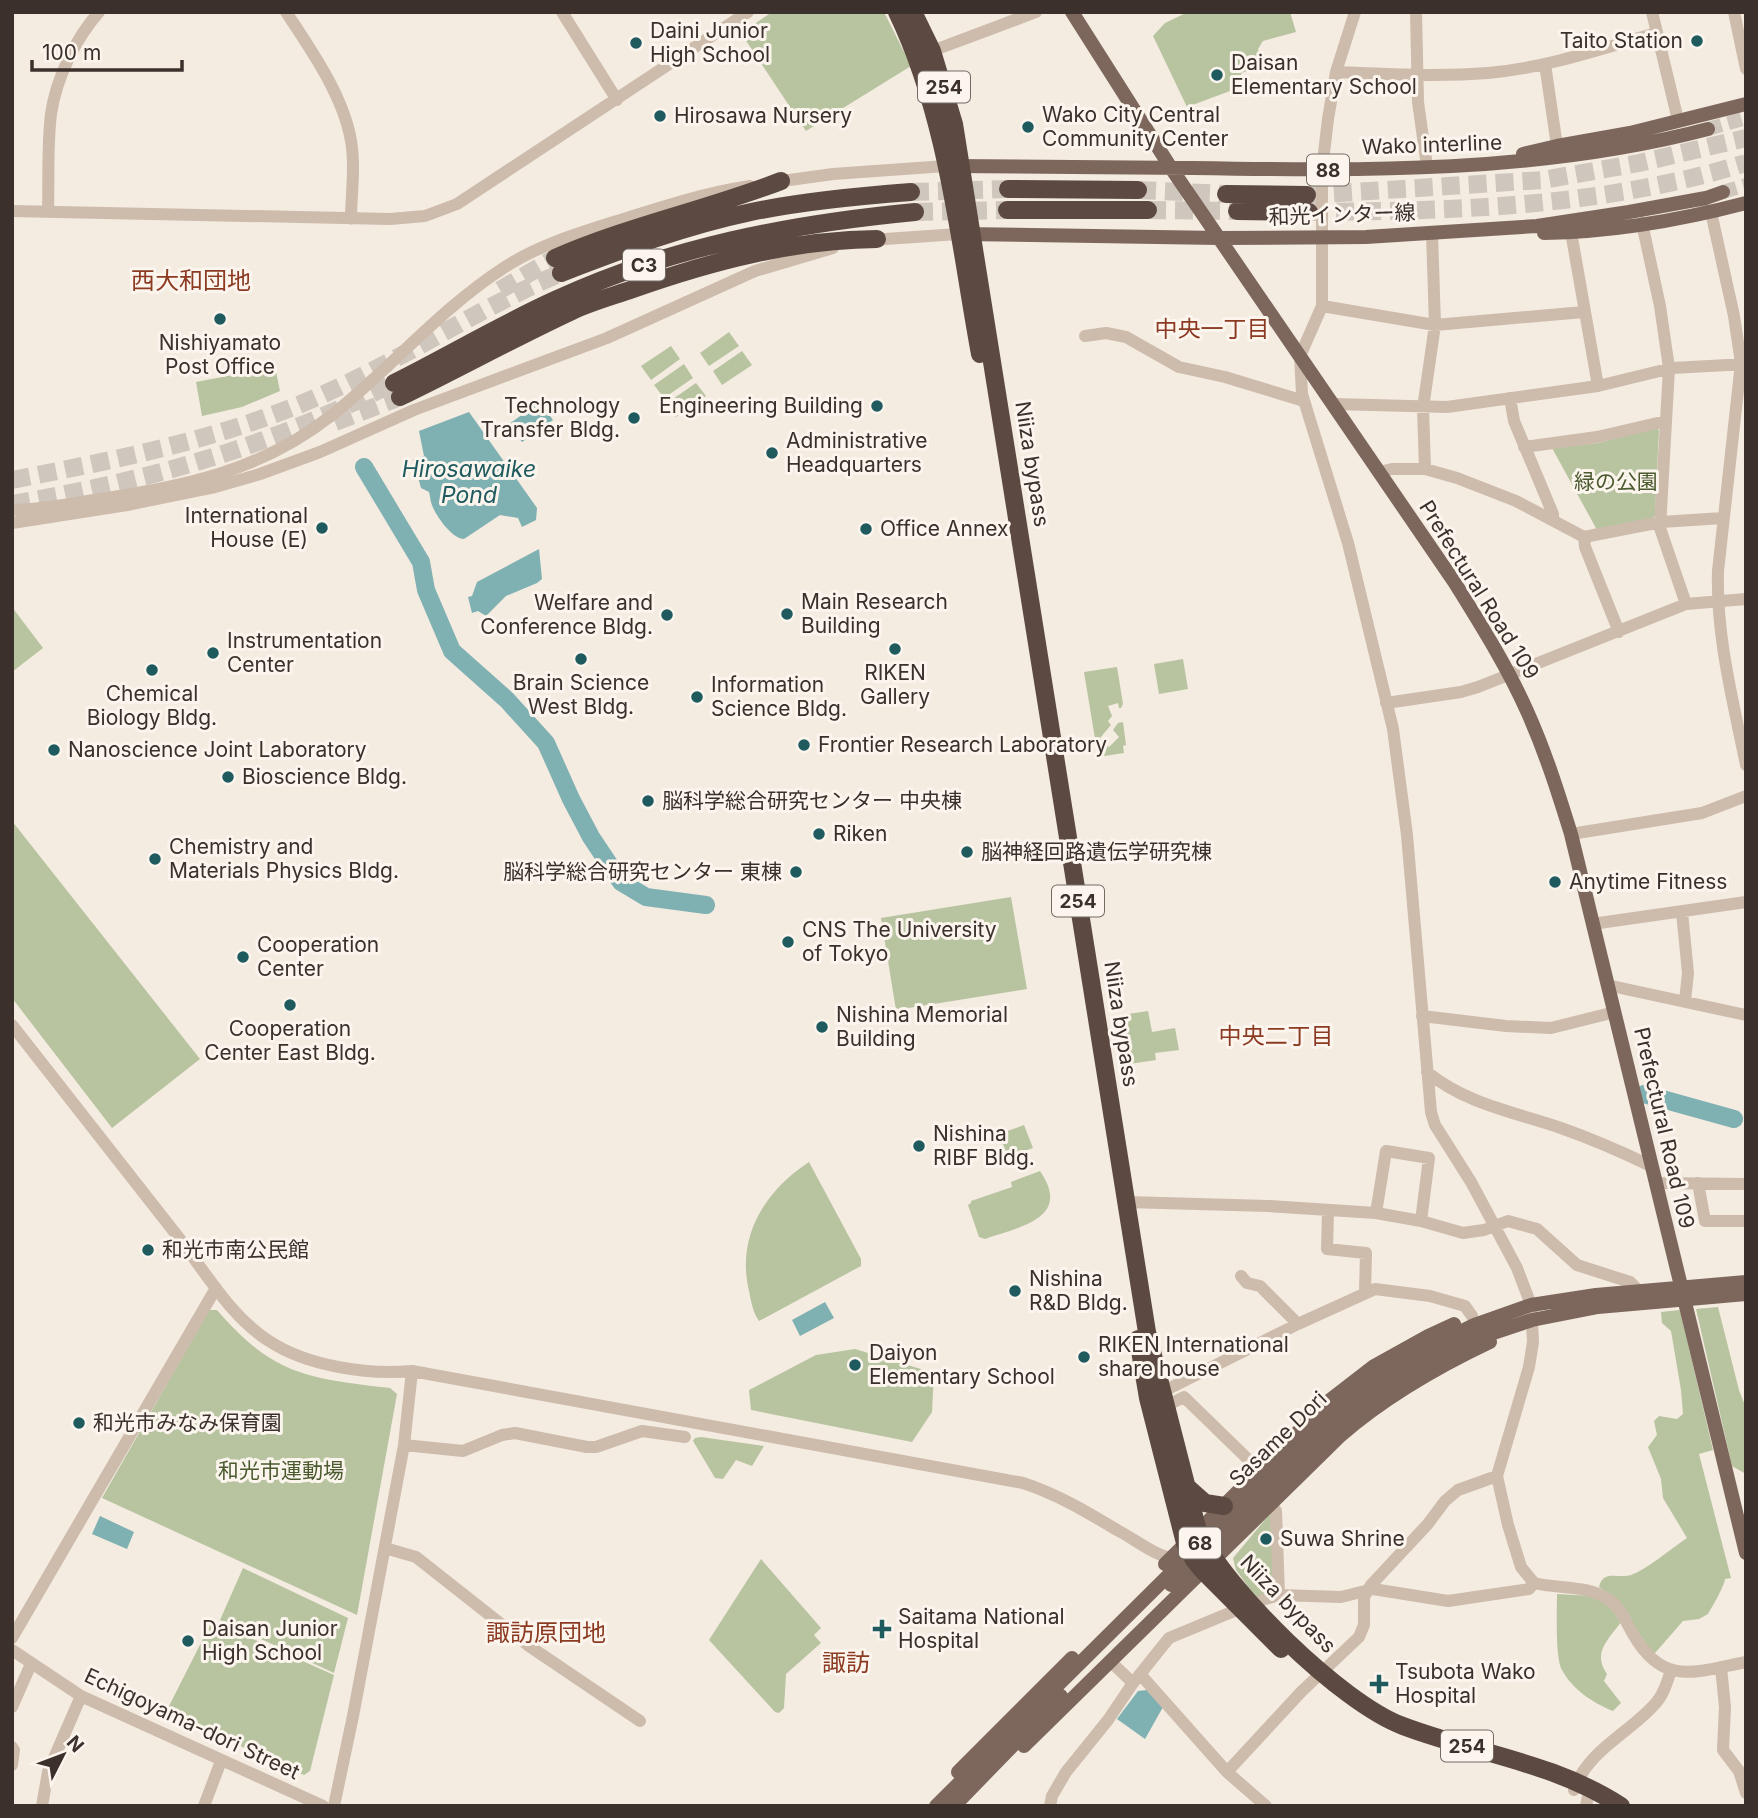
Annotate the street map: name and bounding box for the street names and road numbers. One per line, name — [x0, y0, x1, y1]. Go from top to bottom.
road number: 254 — [918, 72, 970, 102]
street label: Wako interline — [1361, 130, 1503, 159]
road number: 88 — [1307, 154, 1349, 186]
street label: 和光インター線 — [1268, 199, 1416, 230]
road number: C3 — [623, 249, 665, 280]
street label: Niiza bypass — [1010, 399, 1055, 528]
street label: Prefectural Road 109 — [1414, 496, 1545, 684]
road number: 254 — [1052, 886, 1104, 917]
street label: Niiza bypass — [1099, 959, 1144, 1088]
street label: Prefectural Road 109 — [1629, 1025, 1700, 1231]
street label: Sasame Dori — [1224, 1386, 1332, 1491]
road number: 68 — [1179, 1527, 1221, 1558]
street label: Niiza bypass — [1235, 1549, 1341, 1658]
street label: Echigoyama-dori Street — [81, 1663, 304, 1784]
road number: 254 — [1441, 1730, 1493, 1762]

